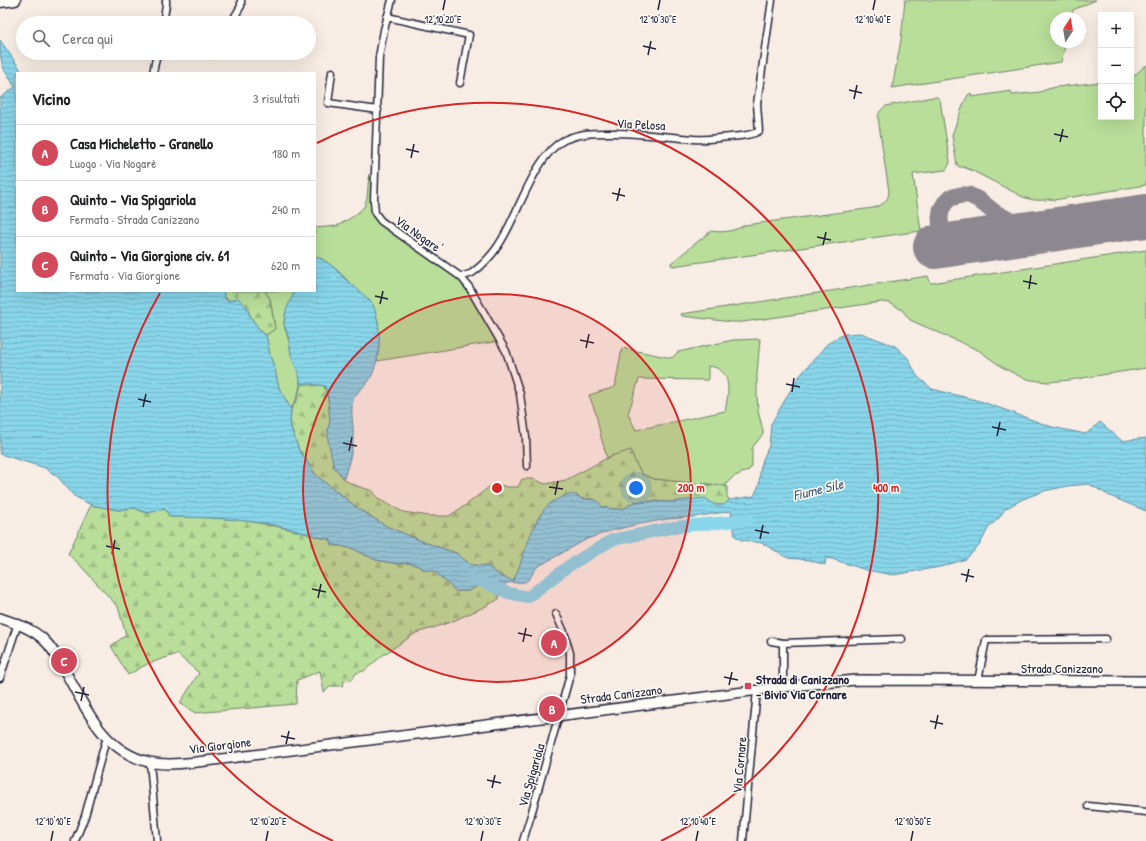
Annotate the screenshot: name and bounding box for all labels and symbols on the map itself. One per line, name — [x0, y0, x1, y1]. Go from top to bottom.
north arrow — [1050, 12, 1086, 48]
text: 12°10'20"E — [425, 13, 462, 26]
text: 12°10'30"E — [640, 13, 677, 26]
text: 12°10'40"E — [855, 13, 892, 26]
street label: Via Pelosa — [616, 114, 666, 134]
street label: Via Nogare' — [392, 211, 446, 257]
water label: Fiume Sile — [791, 473, 847, 504]
your location — [626, 478, 646, 498]
text: 200 m — [677, 479, 705, 496]
text: 400 m — [873, 479, 899, 496]
centre of rings — [490, 481, 504, 495]
pin: A — [541, 628, 567, 658]
pin: C — [51, 646, 77, 676]
street label: Strada Canizzano — [1021, 659, 1103, 677]
place label: Strada di Canizzano - Bivio Via Cornare — [756, 670, 850, 703]
street label: Strada Canizzano — [579, 680, 663, 708]
marker: Strada di Canizzano - Bivio Via Cornare — [743, 681, 753, 691]
pin: B — [539, 694, 565, 724]
street label: Via Giorgione — [188, 732, 252, 758]
street label: Via Cornare — [728, 736, 750, 794]
street label: Via Spigariola — [513, 741, 549, 809]
text: 12°10'10"E — [35, 815, 72, 828]
text: 12°10'20"E — [250, 815, 287, 828]
text: 12°10'30"E — [465, 815, 502, 828]
text: 12°10'40"E — [680, 815, 717, 828]
text: 12°10'50"E — [895, 815, 932, 828]

